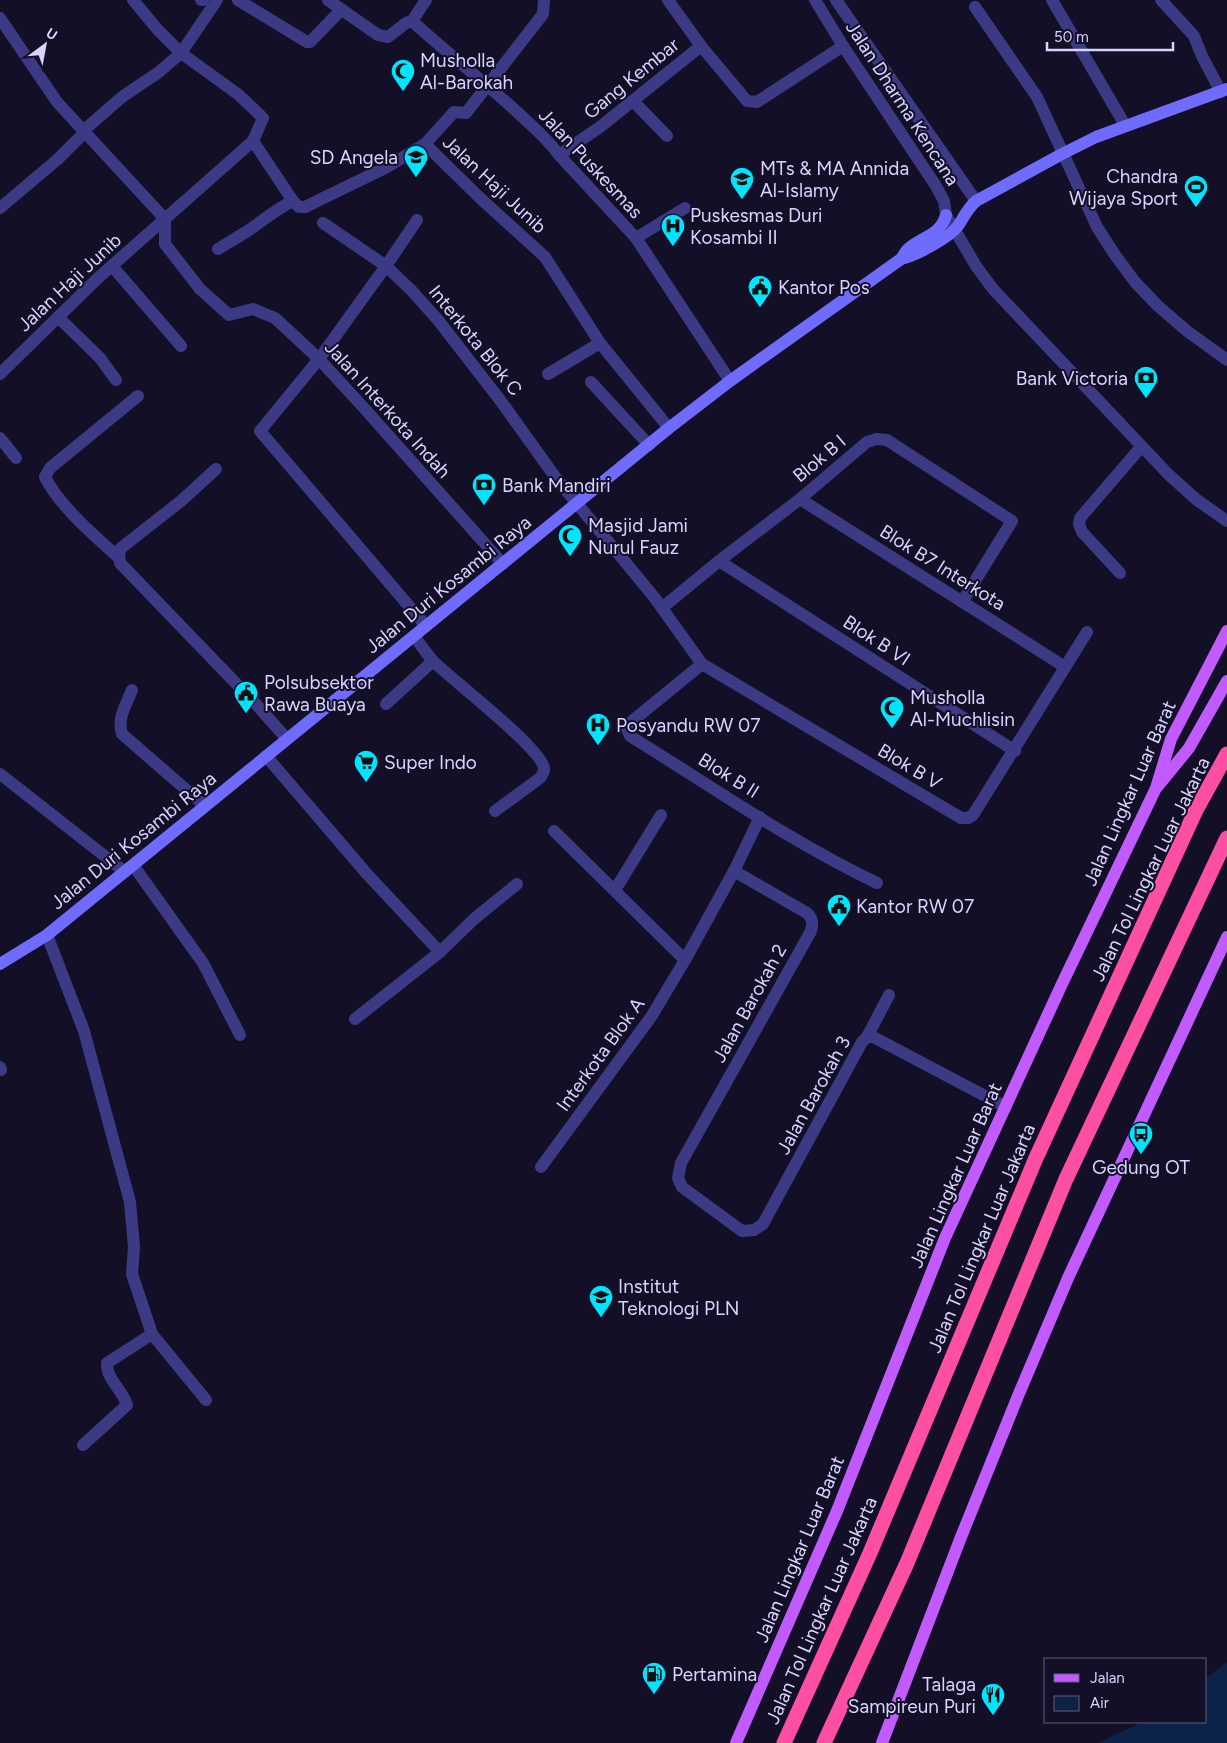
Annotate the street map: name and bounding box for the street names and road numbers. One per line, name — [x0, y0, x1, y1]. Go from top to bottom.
street label: Jalan Dharma Kencana — [841, 17, 964, 190]
street label: Gang Kembar — [579, 33, 684, 124]
street label: Jalan Puskesmas — [534, 104, 648, 223]
street label: Jalan Haji Junib — [438, 130, 551, 238]
street label: Jalan Haji Junib — [13, 228, 126, 336]
street label: Interkota Blok C — [424, 280, 527, 400]
street label: Jalan Interkota Indah — [320, 336, 455, 483]
street label: Blok B I — [788, 430, 851, 487]
street label: Jalan Duri Kosambi Raya — [361, 511, 536, 658]
street label: Blok B7 Interkota — [876, 520, 1010, 615]
street label: Blok B VI — [839, 610, 915, 671]
street label: Jalan Lingkar Luar Barat — [1078, 697, 1181, 889]
street label: Blok B V — [874, 738, 946, 794]
street label: Blok B II — [694, 748, 763, 803]
street label: Jalan Tol Lingkar Luar Jakarta — [1086, 753, 1215, 985]
street label: Jalan Duri Kosambi Raya — [46, 767, 221, 914]
street label: Jalan Barokah 2 — [707, 940, 791, 1067]
street label: Interkota Blok A — [551, 993, 649, 1116]
street label: Jalan Barokah 3 — [771, 1032, 855, 1158]
street label: Jalan Lingkar Luar Barat — [904, 1079, 1007, 1271]
street label: Jalan Tol Lingkar Luar Jakarta — [923, 1120, 1040, 1356]
street label: Jalan Lingkar Luar Barat — [750, 1452, 849, 1646]
street label: Jalan Tol Lingkar Luar Jakarta — [761, 1493, 882, 1727]

